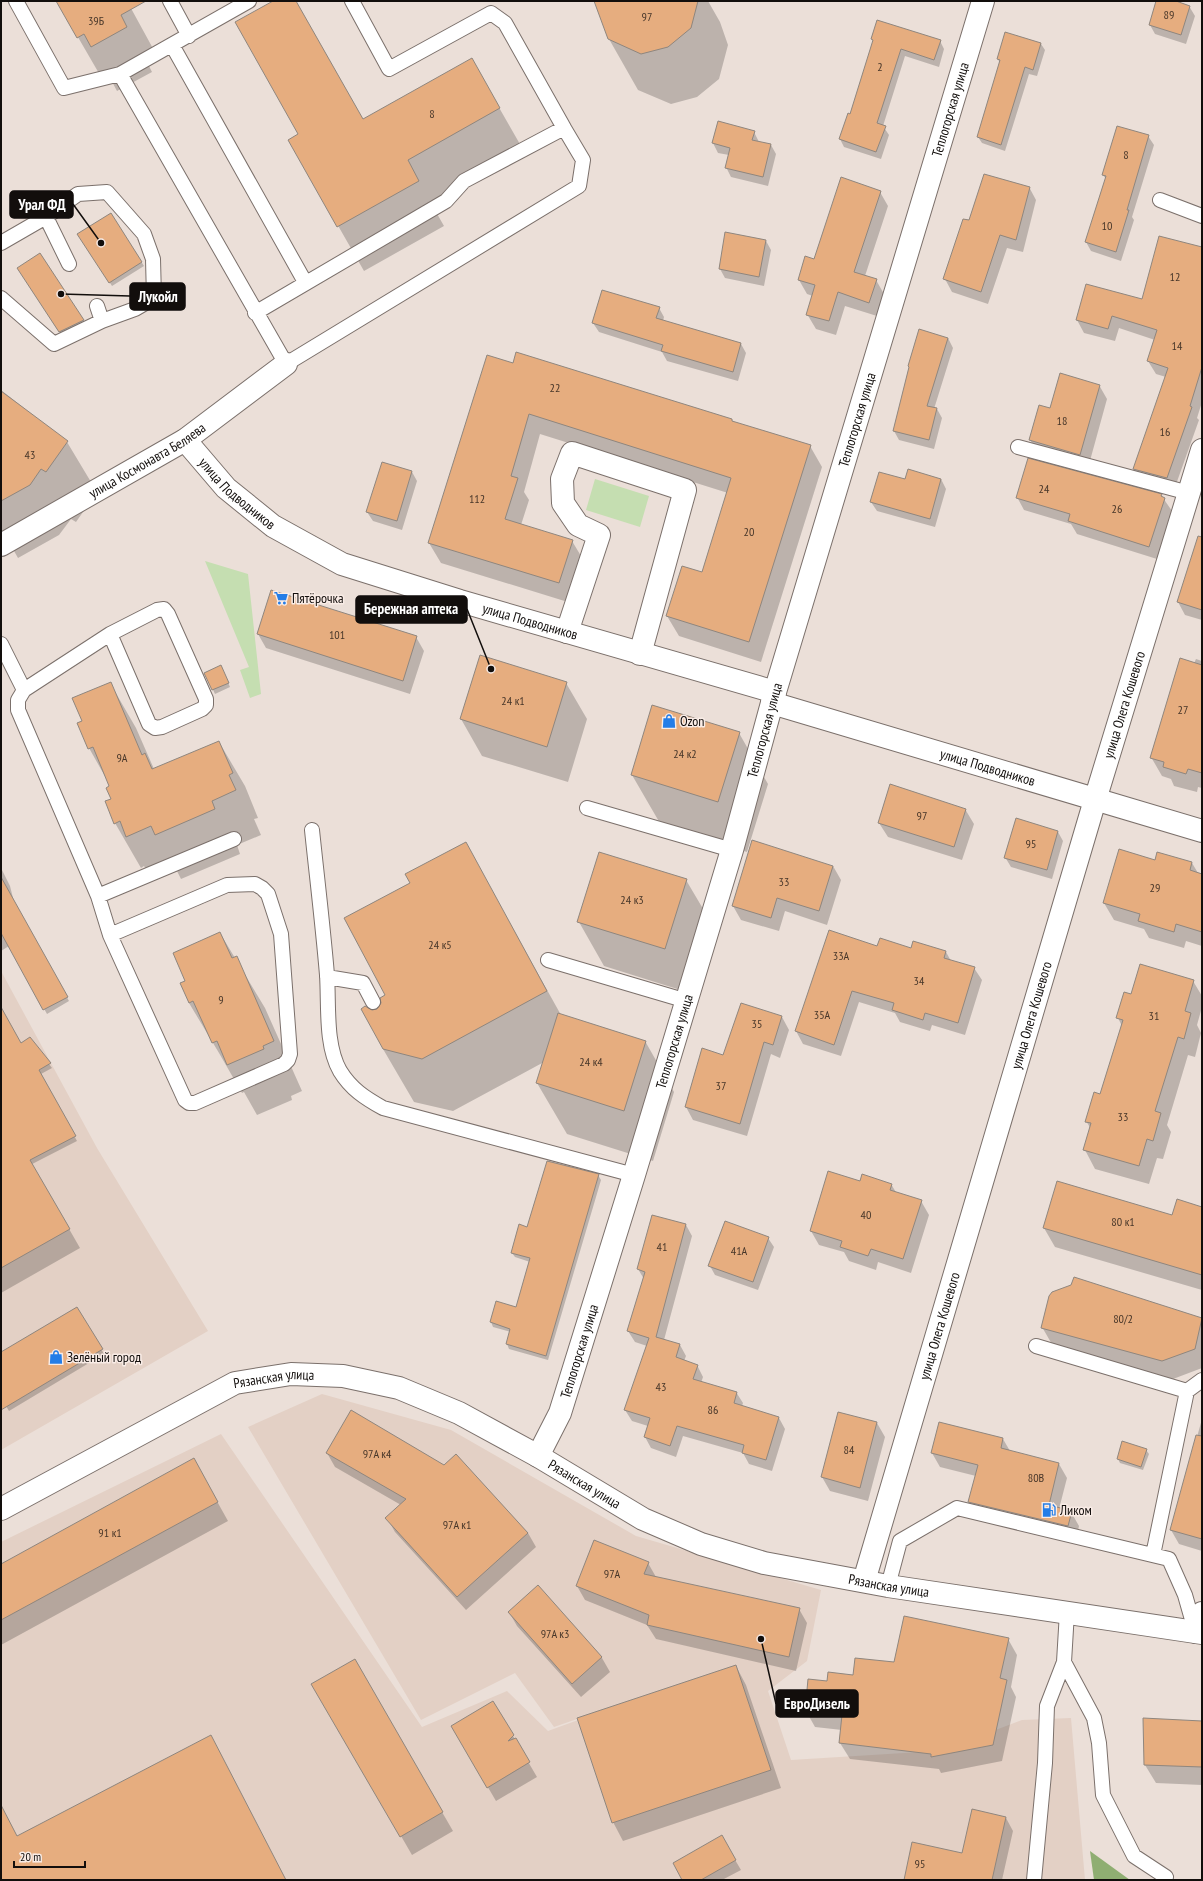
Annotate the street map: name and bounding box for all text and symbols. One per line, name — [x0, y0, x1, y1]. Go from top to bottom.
house number: 89 — [1164, 7, 1174, 22]
house number: 97 — [642, 9, 652, 24]
house number: 39Б — [88, 13, 104, 28]
house number: 2 — [877, 59, 883, 74]
street label: Теплогорская улица — [928, 60, 973, 159]
house number: 8 — [429, 106, 435, 121]
house number: 8 — [1123, 147, 1129, 162]
callout: Урал ФД — [10, 191, 73, 218]
text: Урал ФД — [17, 195, 66, 214]
house number: 10 — [1102, 218, 1112, 233]
house number: 12 — [1170, 269, 1180, 284]
callout: Лукойл — [130, 283, 185, 310]
text: Лукойл — [137, 287, 178, 306]
house number: 14 — [1172, 338, 1183, 353]
street label: Теплогорская улица — [834, 370, 880, 469]
house number: 22 — [550, 380, 560, 395]
house number: 18 — [1057, 413, 1067, 428]
street label: улица Космонавта Беляева — [86, 419, 209, 502]
house number: 16 — [1160, 424, 1170, 439]
house number: 43 — [25, 447, 35, 462]
street label: улица Подводников — [195, 454, 279, 534]
house number: 24 — [1039, 481, 1050, 496]
house number: 112 — [469, 491, 485, 506]
house number: 26 — [1112, 501, 1122, 516]
house number: 20 — [744, 524, 754, 539]
place label: Пятёрочка — [292, 589, 344, 607]
supermarket icon: Пятёрочка — [273, 590, 289, 606]
callout: Бережная аптека — [356, 596, 467, 623]
text: Бережная аптека — [364, 599, 458, 618]
street label: улица Подводников — [480, 599, 580, 644]
house number: 101 — [329, 627, 345, 642]
street label: улица Олега Кошевого — [1099, 649, 1149, 761]
street label: Теплогорская улица — [743, 681, 786, 780]
house number: 24 к1 — [501, 693, 525, 708]
house number: 27 — [1178, 702, 1188, 717]
place label: Ozon — [680, 712, 705, 730]
shop icon: Ozon — [661, 713, 677, 729]
street label: улица Подводников — [938, 745, 1038, 790]
house number: 24 к2 — [673, 746, 697, 761]
house number: 9А — [116, 750, 128, 765]
house number: 97 — [917, 808, 927, 823]
house number: 95 — [1026, 836, 1036, 851]
house number: 33 — [779, 874, 789, 889]
house number: 29 — [1150, 880, 1160, 895]
house number: 24 к3 — [620, 892, 644, 907]
house number: 24 к5 — [428, 937, 452, 952]
house number: 33А — [833, 948, 850, 963]
street label: улица Олега Кошевого — [1007, 959, 1056, 1071]
house number: 34 — [914, 973, 925, 988]
house number: 9 — [218, 992, 224, 1007]
street label: Теплогорская улица — [652, 992, 697, 1091]
house number: 35А — [814, 1007, 831, 1022]
house number: 31 — [1149, 1008, 1159, 1023]
house number: 35 — [752, 1016, 762, 1031]
house number: 24 к4 — [579, 1054, 603, 1069]
house number: 37 — [716, 1078, 726, 1093]
house number: 33 — [1118, 1109, 1128, 1124]
house number: 40 — [861, 1207, 871, 1222]
house number: 80 к1 — [1111, 1214, 1135, 1229]
house number: 41 — [657, 1239, 667, 1254]
house number: 41А — [731, 1243, 748, 1258]
street label: улица Олега Кошевого — [915, 1270, 964, 1382]
street label: Теплогорская улица — [556, 1302, 602, 1401]
house number: 80/2 — [1113, 1311, 1133, 1326]
place label: Зелёный город — [67, 1348, 141, 1366]
shop icon: Зелёный город — [48, 1349, 64, 1365]
street label: Рязанская улица — [232, 1365, 315, 1392]
house number: 43 — [656, 1379, 666, 1394]
house number: 86 — [708, 1402, 718, 1417]
house number: 84 — [844, 1442, 855, 1457]
house number: 97А к4 — [363, 1446, 392, 1461]
street label: Рязанская улица — [545, 1455, 624, 1513]
house number: 80В — [1028, 1470, 1045, 1485]
place label: Ликом — [1059, 1501, 1092, 1519]
fuel station icon: Ликом — [1041, 1502, 1057, 1518]
house number: 97А к1 — [443, 1517, 471, 1532]
house number: 91 к1 — [98, 1525, 122, 1540]
house number: 97А — [604, 1566, 621, 1581]
street label: Рязанская улица — [847, 1570, 930, 1601]
house number: 97А к3 — [541, 1626, 569, 1641]
callout: ЕвроДизель — [776, 1690, 858, 1717]
text: ЕвроДизель — [784, 1694, 850, 1713]
scale bar — [14, 1843, 85, 1869]
text: 20 m — [20, 1849, 41, 1864]
house number: 95 — [915, 1856, 925, 1871]

